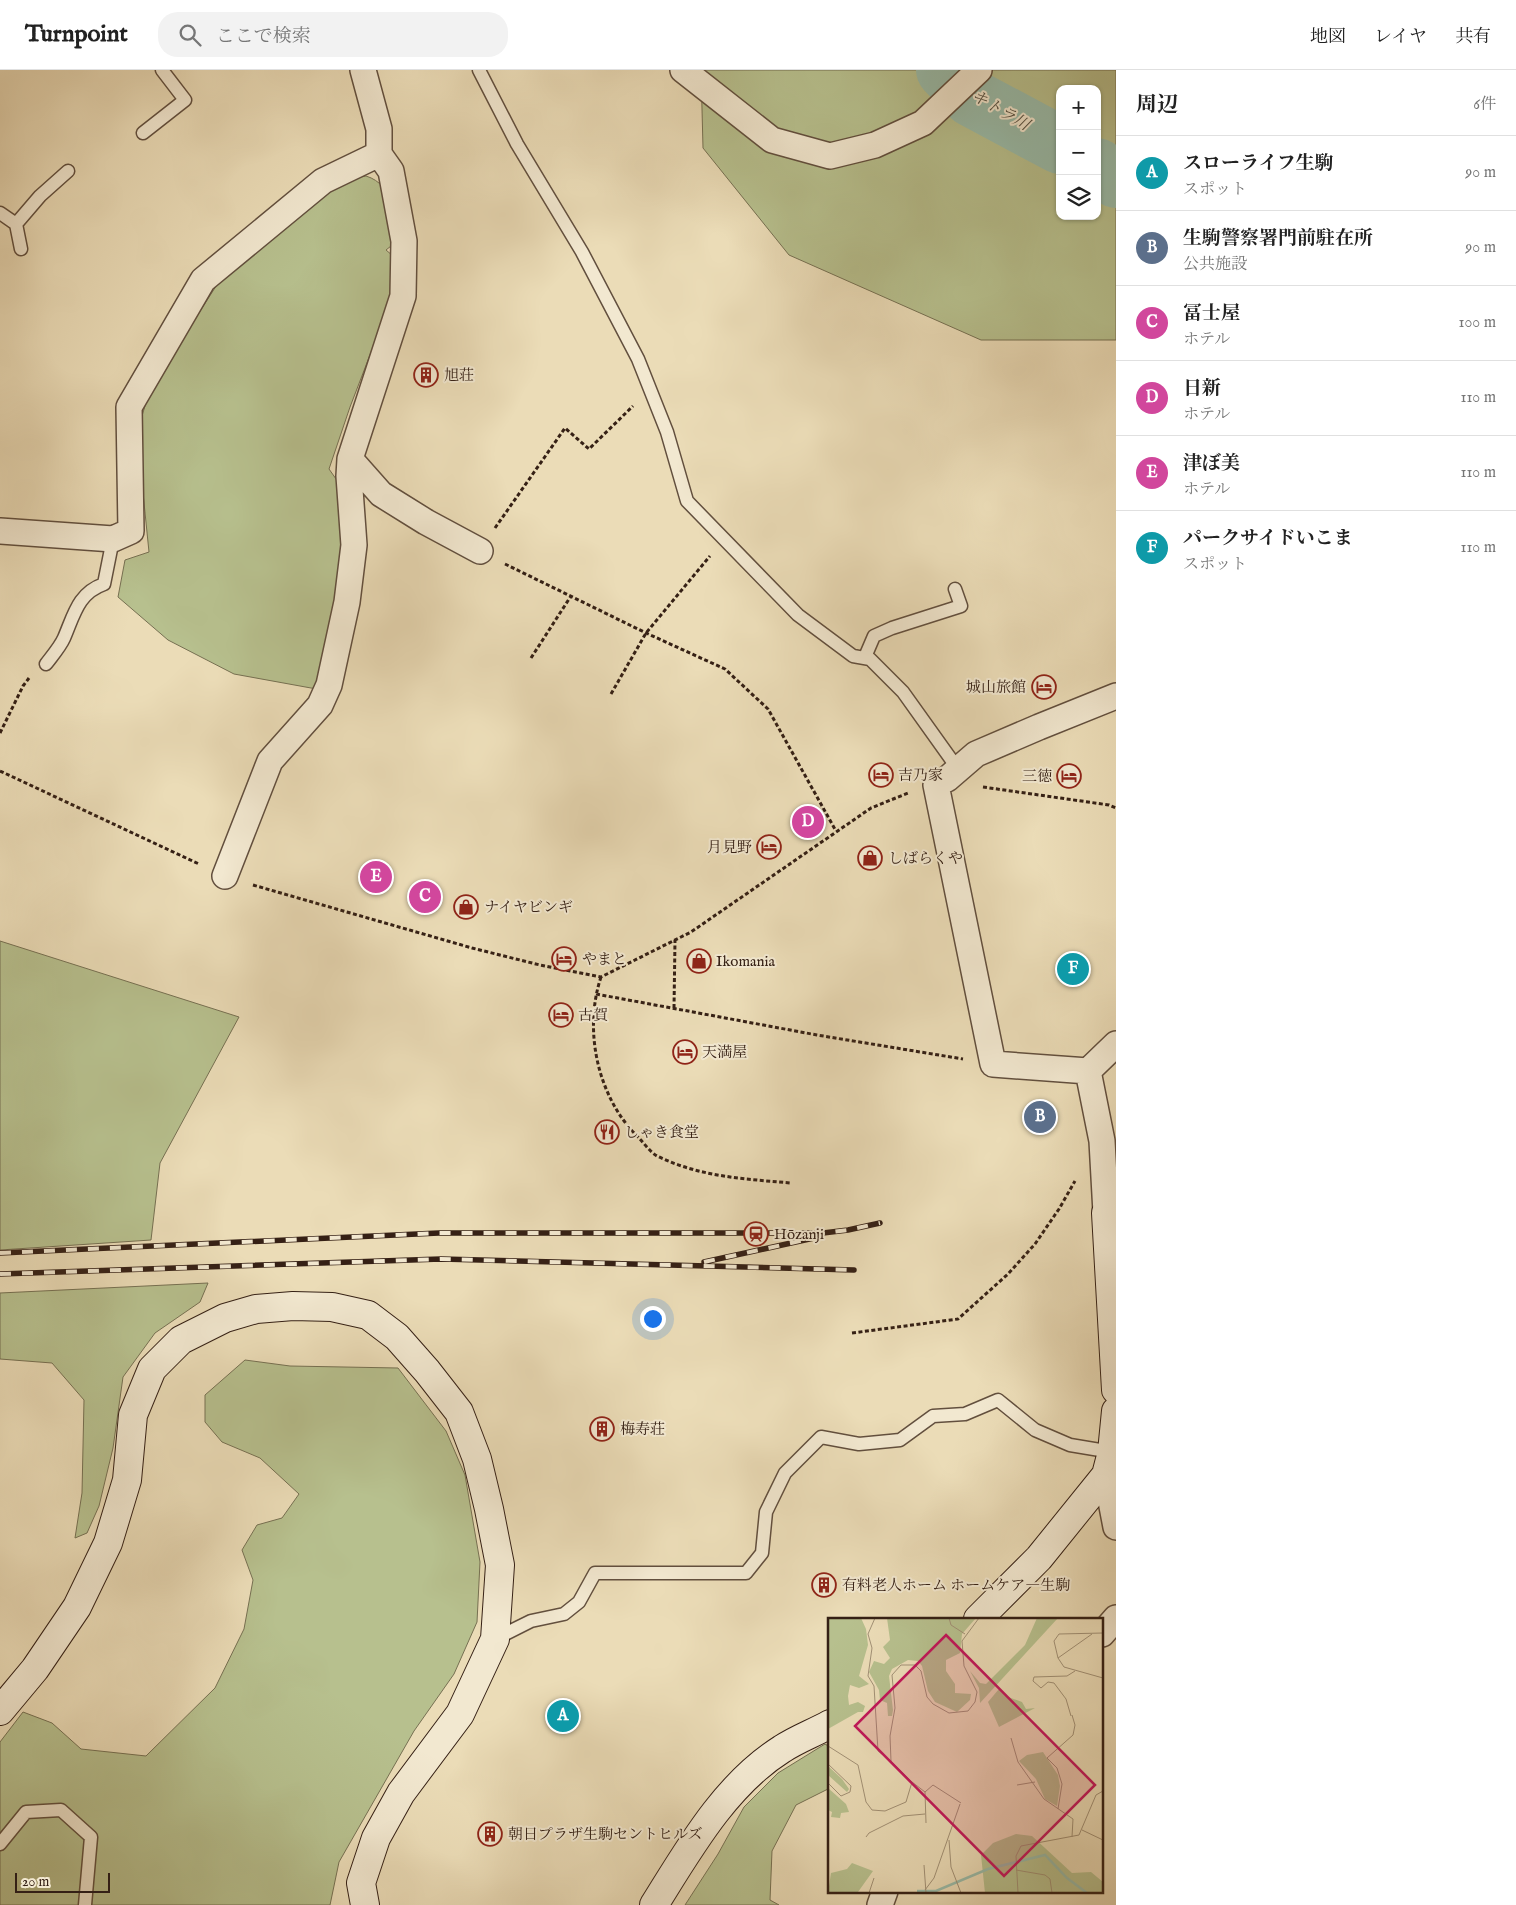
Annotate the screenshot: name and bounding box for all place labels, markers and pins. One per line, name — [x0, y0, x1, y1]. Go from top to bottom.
building icon: 旭荘 — [413, 362, 439, 388]
place label: 旭荘 — [444, 366, 474, 385]
hotel icon: 城山旅館 — [1031, 674, 1057, 700]
place label: 城山旅館 — [966, 678, 1026, 697]
hotel icon: 吉乃家 — [868, 762, 894, 788]
hotel icon: 三徳 — [1056, 763, 1082, 789]
place label: 吉乃家 — [898, 766, 943, 785]
place label: 三徳 — [1022, 767, 1052, 786]
pin: D — [792, 803, 824, 841]
hotel icon: 月見野 — [756, 834, 782, 860]
place label: 月見野 — [707, 838, 752, 857]
shop icon: しばらくや — [857, 845, 883, 871]
place label: しばらくや — [888, 849, 963, 868]
pin: E — [360, 858, 392, 896]
pin: C — [409, 878, 441, 916]
shop icon: ナイヤビンギ — [453, 894, 479, 920]
place label: ナイヤビンギ — [484, 898, 573, 917]
hotel icon: やまと — [551, 946, 577, 972]
shop icon: Ikomania — [686, 948, 712, 974]
place label: やまと — [582, 950, 627, 969]
pin: F — [1057, 950, 1089, 988]
place label: Ikomania — [716, 952, 776, 971]
hotel icon: 古賀 — [548, 1002, 574, 1028]
place label: 古賀 — [578, 1006, 608, 1025]
hotel icon: 天満屋 — [672, 1039, 698, 1065]
place label: 天満屋 — [702, 1043, 747, 1062]
pin: B — [1024, 1098, 1056, 1136]
restaurant icon: しゃき食堂 — [594, 1119, 620, 1145]
place label: しゃき食堂 — [624, 1123, 699, 1142]
station icon: Hōzanji — [743, 1221, 769, 1247]
place label: Hōzanji — [774, 1225, 824, 1244]
building icon: 梅寿荘 — [589, 1416, 615, 1442]
place label: 梅寿荘 — [620, 1420, 665, 1439]
building icon: 有料老人ホーム ホームケア―生駒 — [811, 1572, 837, 1598]
place label: 有料老人ホーム ホームケア―生駒 — [842, 1576, 1070, 1595]
pin: A — [547, 1697, 579, 1735]
building icon: 朝日プラザ生駒セントヒルズ — [477, 1821, 503, 1847]
place label: 朝日プラザ生駒セントヒルズ — [508, 1825, 703, 1844]

